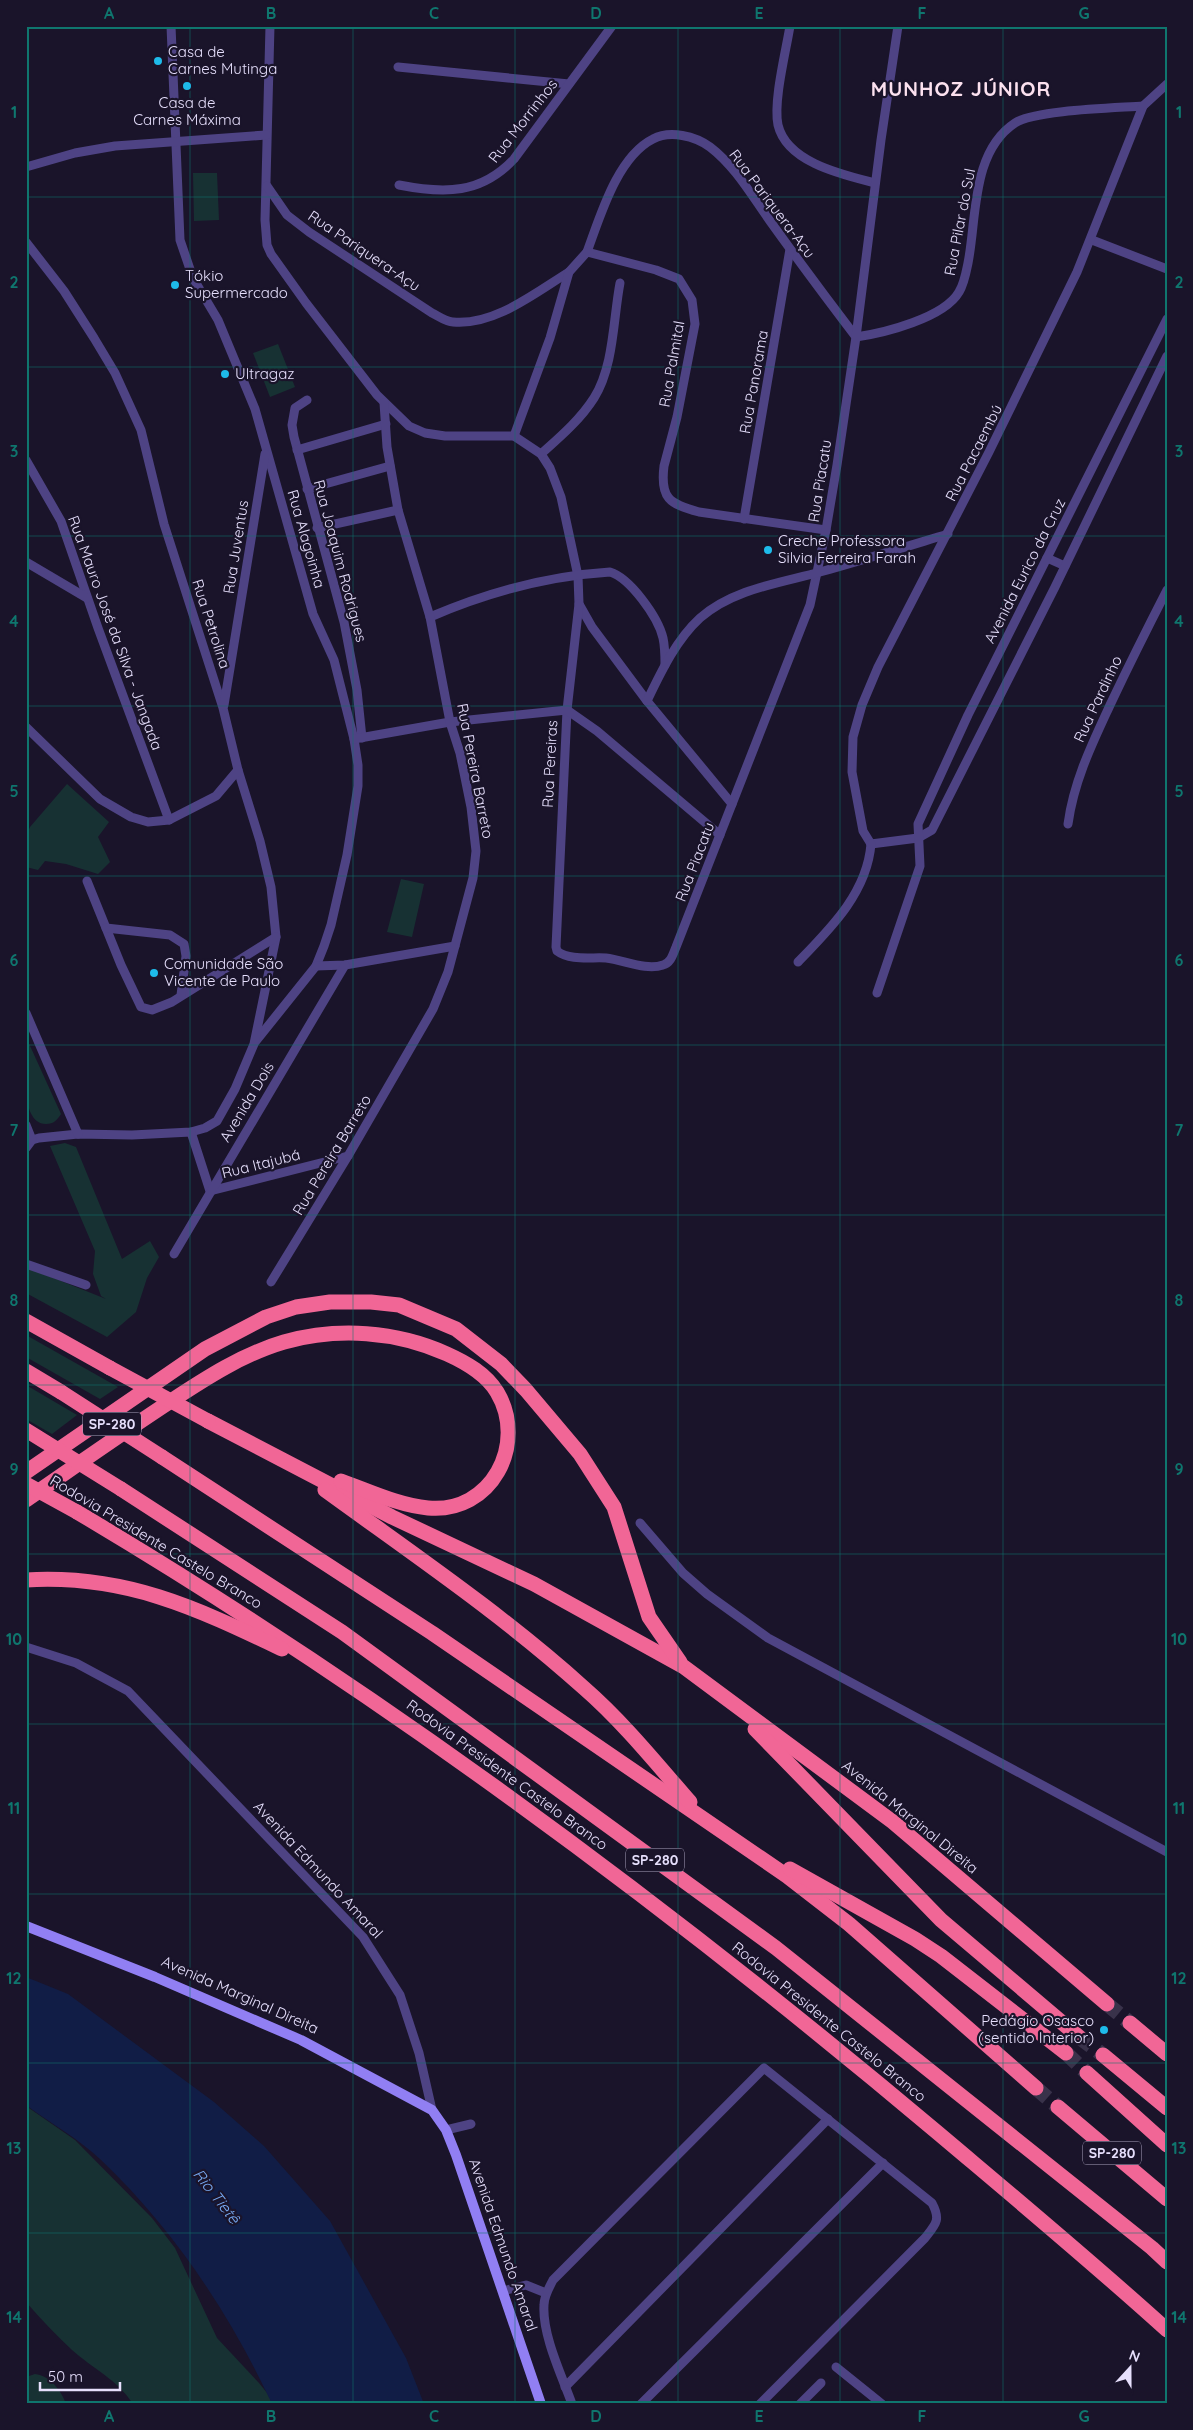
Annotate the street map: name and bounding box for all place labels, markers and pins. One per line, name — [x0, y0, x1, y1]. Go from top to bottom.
place label: Casa de Carnes Mutinga — [168, 42, 277, 78]
marker: Casa de Carnes Mutinga — [152, 55, 164, 67]
marker: Casa de Carnes Máxima — [181, 80, 193, 92]
place label: Casa de Carnes Máxima — [133, 93, 241, 129]
place label: Tókio Supermercado — [185, 266, 288, 302]
marker: Tókio Supermercado — [169, 279, 181, 291]
place label: Ultragaz — [235, 364, 294, 383]
marker: Ultragaz — [219, 368, 231, 380]
place label: Creche Professora Silvia Ferreira Farah — [778, 531, 916, 567]
marker: Creche Professora Silvia Ferreira Farah — [762, 544, 774, 556]
place label: Comunidade São Vicente de Paulo — [164, 954, 283, 990]
marker: Comunidade São Vicente de Paulo — [148, 967, 160, 979]
place label: Pedágio Osasco (sentido Interior) — [978, 2011, 1094, 2047]
marker: Pedágio Osasco (sentido Interior) — [1098, 2024, 1110, 2036]

